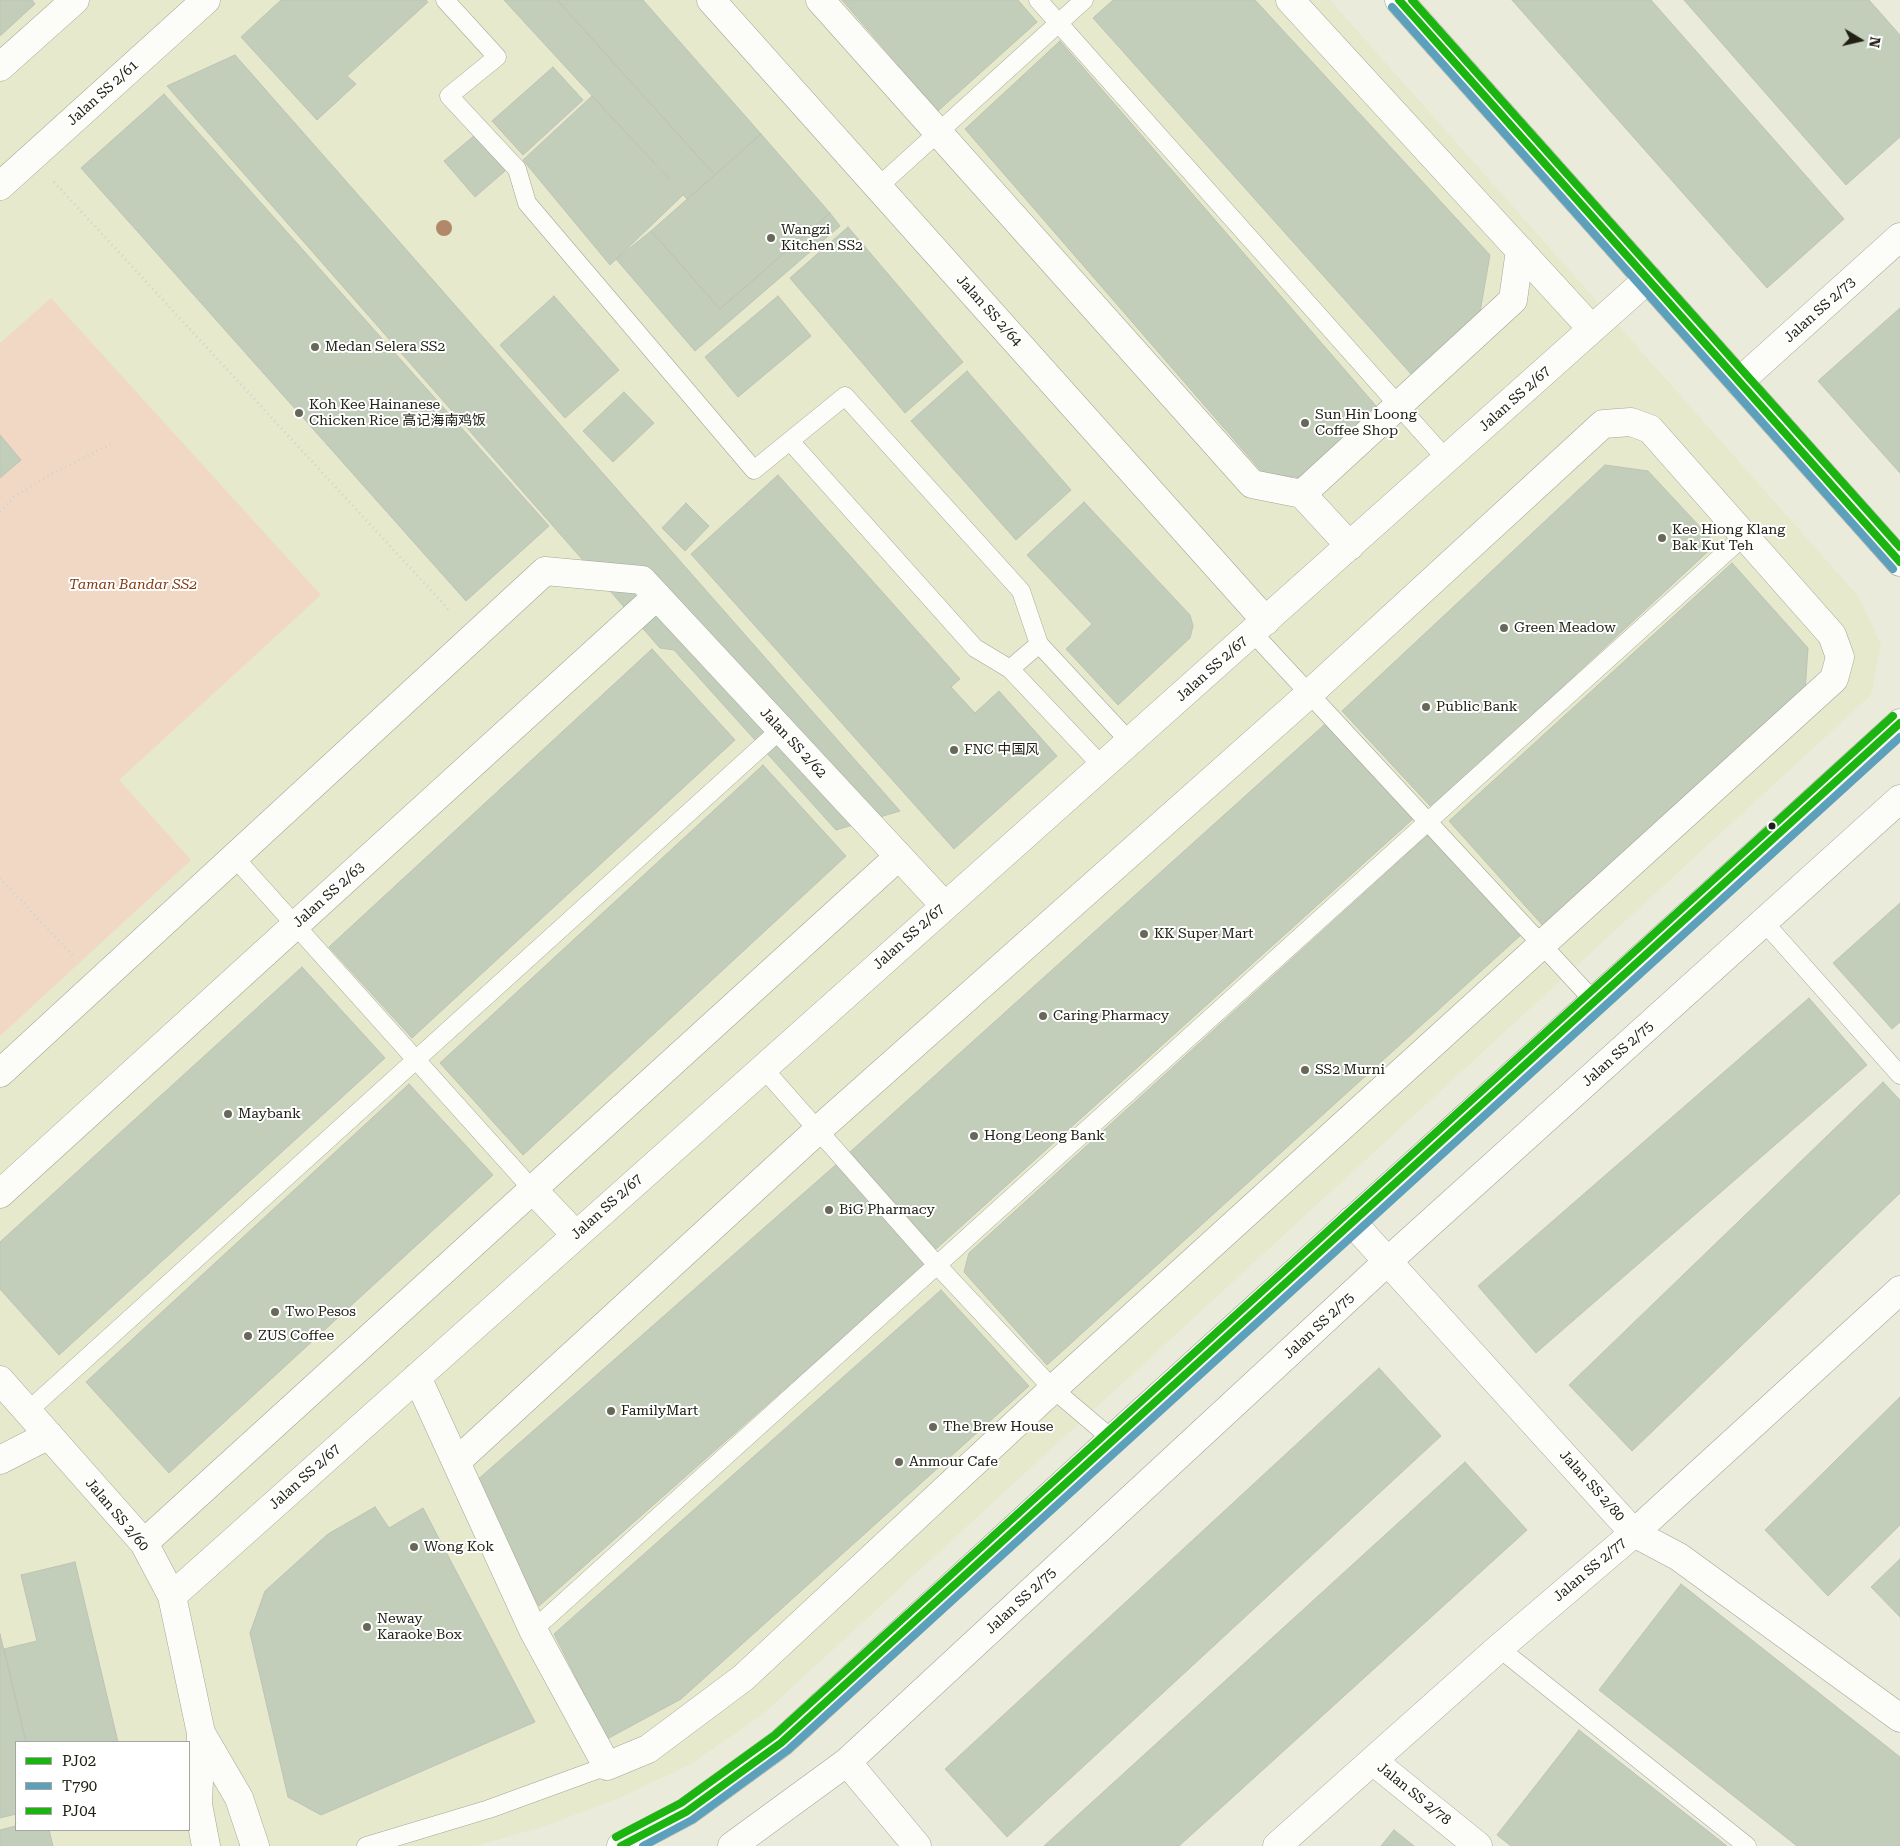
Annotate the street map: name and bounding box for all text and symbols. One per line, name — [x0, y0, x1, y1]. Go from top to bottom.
north arrow — [1835, 15, 1885, 65]
text: N — [1866, 36, 1884, 49]
street label: Jalan SS 2/61 — [64, 57, 142, 129]
place label: Wangzi Kitchen SS2 — [781, 222, 863, 254]
marker: Wangzi Kitchen SS2 — [765, 232, 777, 244]
street label: Jalan SS 2/64 — [953, 272, 1025, 350]
street label: Jalan SS 2/73 — [1781, 274, 1859, 346]
place label: Medan Selera SS2 — [325, 339, 445, 355]
marker: Medan Selera SS2 — [309, 341, 321, 353]
street label: Jalan SS 2/67 — [1476, 363, 1554, 435]
place label: Koh Kee Hainanese Chicken Rice 高记海南鸡饭 — [309, 397, 486, 430]
marker: Koh Kee Hainanese Chicken Rice 高记海南鸡饭 — [293, 407, 305, 419]
place label: Sun Hin Loong Coffee Shop — [1315, 407, 1417, 440]
marker: Sun Hin Loong Coffee Shop — [1299, 417, 1311, 429]
place label: Kee Hiong Klang Bak Kut Teh — [1672, 522, 1785, 554]
marker: Kee Hiong Klang Bak Kut Teh — [1656, 532, 1668, 544]
park label: Taman Bandar SS2 — [69, 577, 197, 593]
place label: Green Meadow — [1514, 620, 1616, 636]
marker: Green Meadow — [1498, 622, 1510, 634]
street label: Jalan SS 2/67 — [1173, 633, 1251, 705]
place label: Public Bank — [1436, 699, 1518, 715]
marker: Public Bank — [1420, 701, 1432, 713]
street label: Jalan SS 2/62 — [756, 704, 830, 782]
place label: FNC 中国风 — [964, 742, 1039, 758]
marker: FNC 中国风 — [948, 744, 960, 756]
unlabelled marker — [1767, 821, 1777, 831]
street label: Jalan SS 2/63 — [290, 859, 368, 931]
street label: Jalan SS 2/67 — [870, 901, 948, 973]
place label: KK Super Mart — [1154, 926, 1253, 942]
marker: KK Super Mart — [1138, 928, 1150, 940]
place label: Caring Pharmacy — [1053, 1008, 1169, 1024]
marker: Caring Pharmacy — [1037, 1010, 1049, 1022]
street label: Jalan SS 2/75 — [1579, 1018, 1657, 1090]
place label: SS2 Murni — [1315, 1062, 1385, 1078]
marker: SS2 Murni — [1299, 1064, 1311, 1076]
place label: Maybank — [238, 1106, 301, 1122]
marker: Maybank — [222, 1108, 234, 1120]
place label: Hong Leong Bank — [984, 1128, 1105, 1144]
marker: Hong Leong Bank — [968, 1130, 980, 1142]
street label: Jalan SS 2/67 — [568, 1171, 646, 1243]
place label: BiG Pharmacy — [839, 1202, 935, 1218]
marker: BiG Pharmacy — [823, 1204, 835, 1216]
street label: Jalan SS 2/75 — [1280, 1289, 1358, 1363]
place label: Two Pesos — [285, 1304, 356, 1320]
marker: Two Pesos — [269, 1306, 281, 1318]
place label: ZUS Coffee — [258, 1328, 334, 1344]
marker: ZUS Coffee — [242, 1330, 254, 1342]
place label: FamilyMart — [621, 1403, 698, 1419]
marker: FamilyMart — [605, 1405, 617, 1417]
place label: The Brew House — [943, 1419, 1053, 1435]
marker: The Brew House — [927, 1421, 939, 1433]
street label: Jalan SS 2/67 — [266, 1441, 344, 1513]
street label: Jalan SS 2/80 — [1556, 1447, 1628, 1525]
place label: Anmour Cafe — [909, 1454, 998, 1470]
marker: Anmour Cafe — [893, 1456, 905, 1468]
street label: Jalan SS 2/60 — [82, 1475, 152, 1555]
street label: Jalan SS 2/77 — [1550, 1535, 1630, 1605]
place label: Wong Kok — [424, 1539, 494, 1555]
marker: Wong Kok — [408, 1541, 420, 1553]
street label: Jalan SS 2/75 — [982, 1564, 1060, 1638]
place label: Neway Karaoke Box — [377, 1611, 462, 1644]
marker: Neway Karaoke Box — [361, 1621, 373, 1633]
legend — [15, 1741, 190, 1831]
text: PJ02 — [62, 1752, 96, 1770]
street label: Jalan SS 2/78 — [1374, 1759, 1454, 1829]
text: T790 — [62, 1777, 97, 1795]
text: PJ04 — [62, 1802, 96, 1820]

